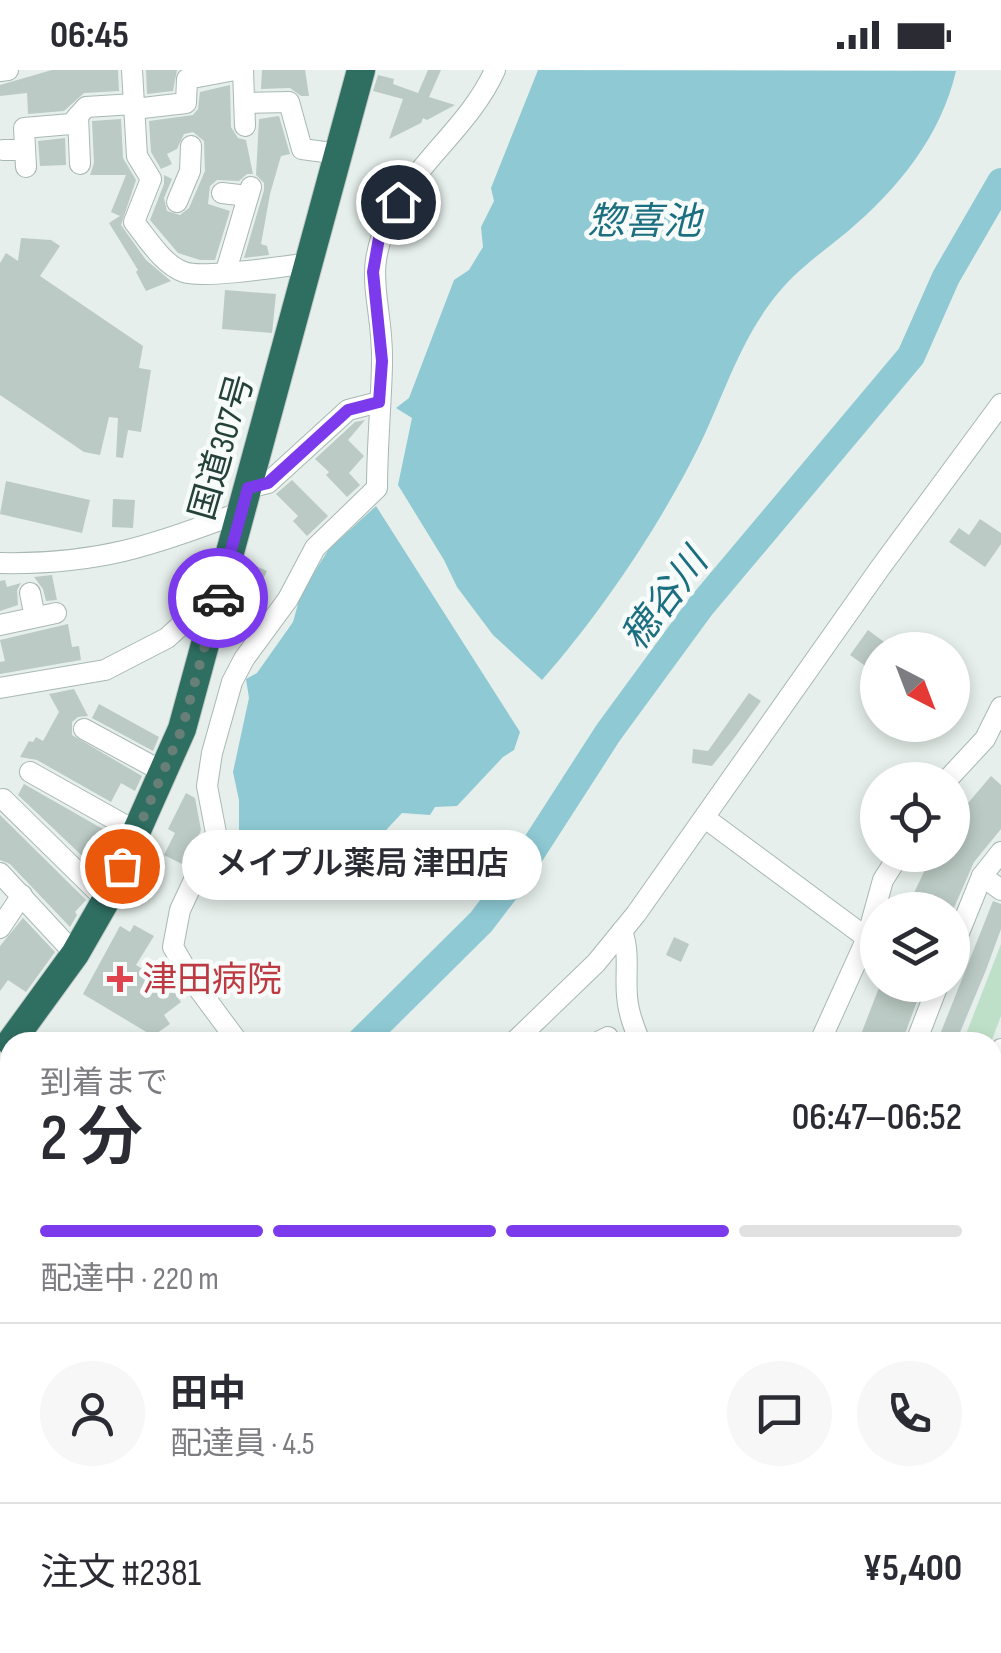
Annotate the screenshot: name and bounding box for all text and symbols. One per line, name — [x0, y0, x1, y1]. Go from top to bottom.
text: 06:45 — [50, 13, 129, 58]
pin — [356, 160, 441, 245]
icon: home — [371, 175, 426, 230]
water label: 惣喜池 — [587, 200, 705, 245]
street label: 国道307号 — [181, 370, 264, 525]
water label: 穂谷川 — [613, 538, 720, 659]
courier — [168, 548, 268, 648]
icon: car — [191, 571, 246, 626]
north arrow — [860, 632, 970, 742]
map controls — [860, 632, 970, 1002]
button: locate — [860, 762, 970, 872]
pin — [80, 824, 165, 909]
callout: メイプル薬局 津田店 — [182, 831, 542, 901]
icon: bag — [95, 839, 150, 894]
text: メイプル薬局 津田店 — [215, 845, 509, 884]
button: layers — [860, 892, 970, 1002]
place label: 津田病院 — [142, 959, 282, 1002]
marker: 津田病院 — [107, 966, 133, 992]
text: 到着まで — [40, 1064, 168, 1103]
text: 06:47–06:52 — [792, 1095, 962, 1140]
text: 2 分 — [40, 1101, 143, 1179]
text: 配達中 · 220 m — [40, 1260, 219, 1299]
button: person — [40, 1361, 145, 1466]
button: chat — [727, 1361, 832, 1466]
button: phone — [857, 1361, 962, 1466]
text: 田中 — [170, 1372, 246, 1417]
text: 配達員 · 4.5 — [170, 1425, 315, 1464]
text: ¥5,400 — [863, 1546, 962, 1591]
text: 注文 #2381 — [40, 1551, 201, 1596]

